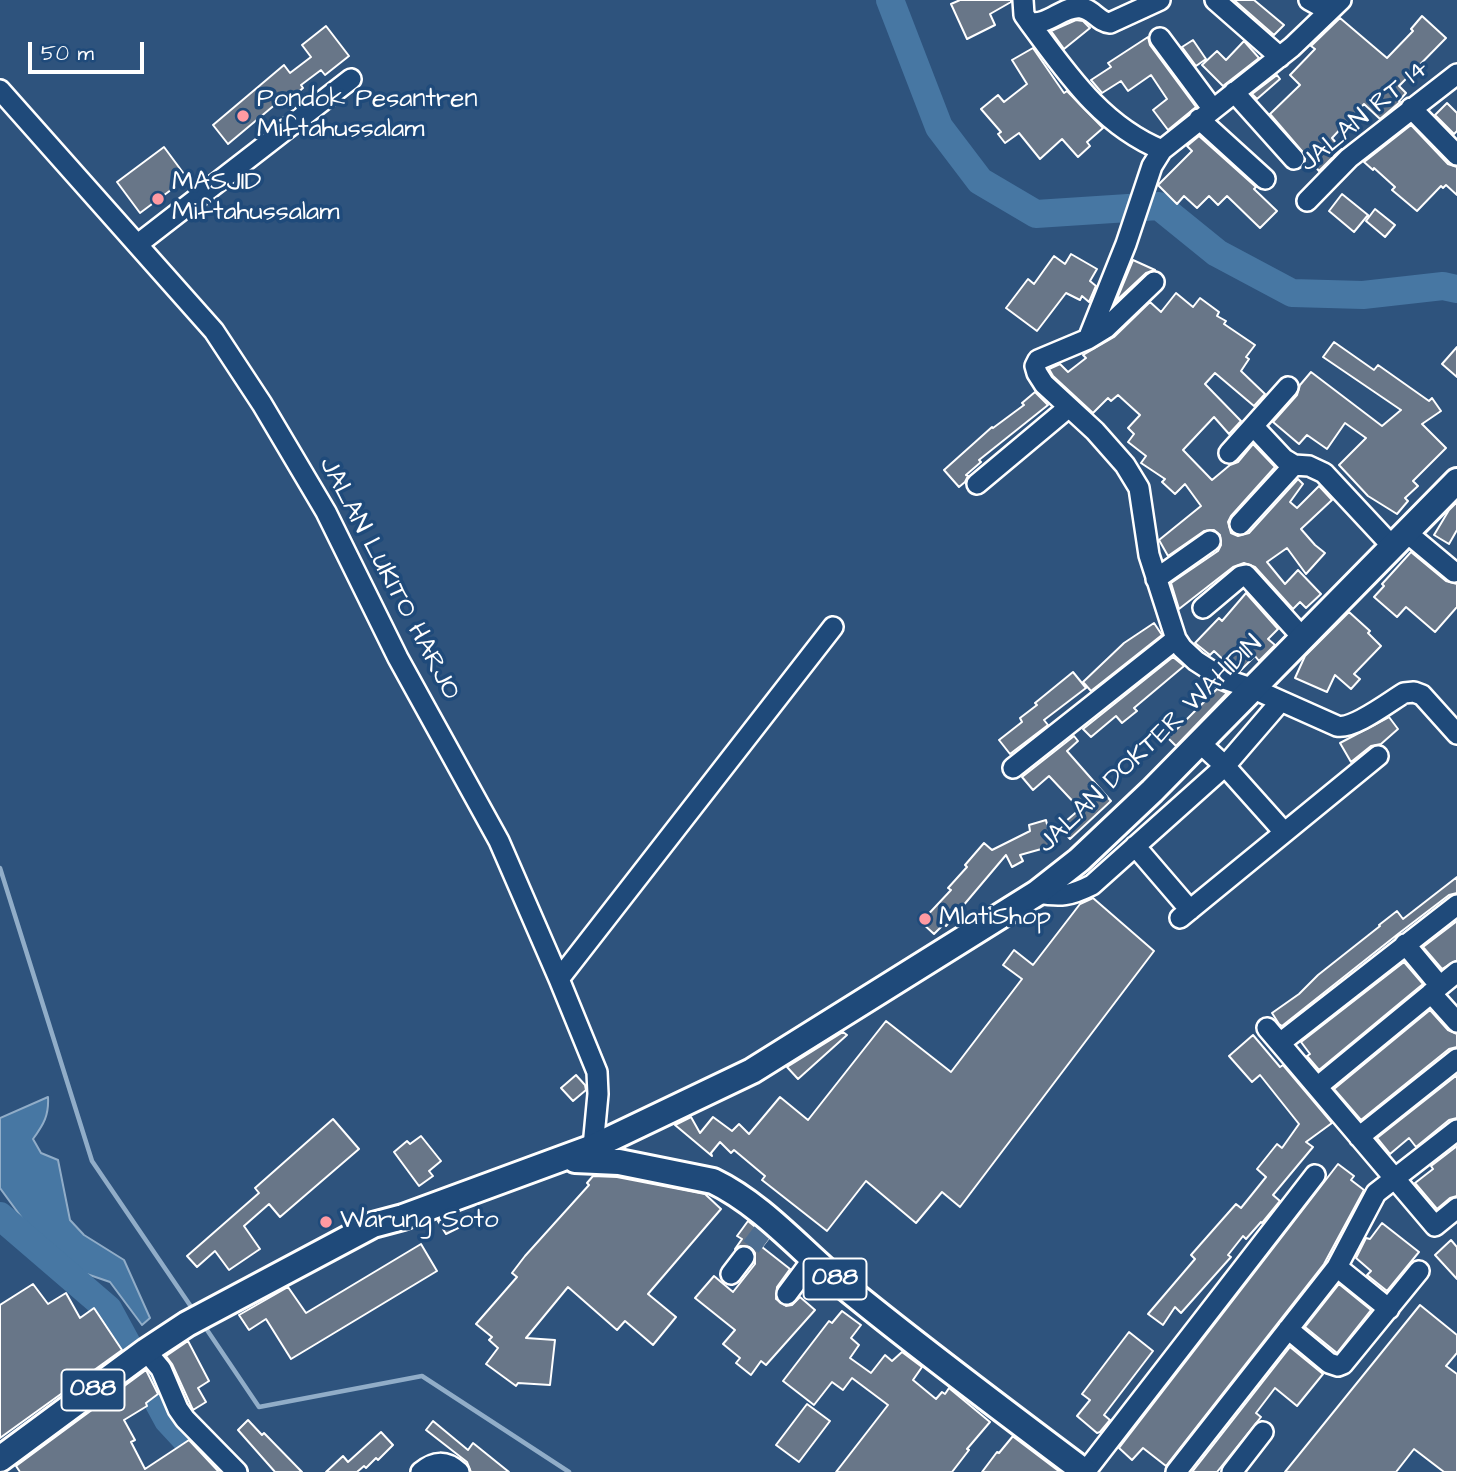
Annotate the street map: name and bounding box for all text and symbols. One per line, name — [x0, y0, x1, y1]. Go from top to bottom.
scale bar — [32, 28, 147, 72]
text: 50 m — [41, 39, 94, 68]
street label: JALAN RT 14 — [1294, 54, 1436, 180]
place label: Pondok Pesantren Miftahussalam — [257, 85, 477, 146]
marker: Pondok Pesantren Miftahussalam — [235, 108, 251, 124]
place label: MASJID Miftahussalam — [172, 168, 340, 230]
marker: MASJID Miftahussalam — [150, 191, 166, 207]
street label: JALAN LUKITO HARJO — [311, 452, 465, 706]
street label: JALAN DOKTER WAHIDIN — [1032, 630, 1270, 860]
place label: MlatiShop — [939, 903, 1051, 935]
marker: MlatiShop — [917, 911, 933, 927]
place label: Warung Soto — [340, 1206, 499, 1238]
marker: Warung Soto — [318, 1214, 334, 1230]
road number: 088 — [804, 1259, 866, 1300]
road number: 088 — [62, 1370, 124, 1410]

